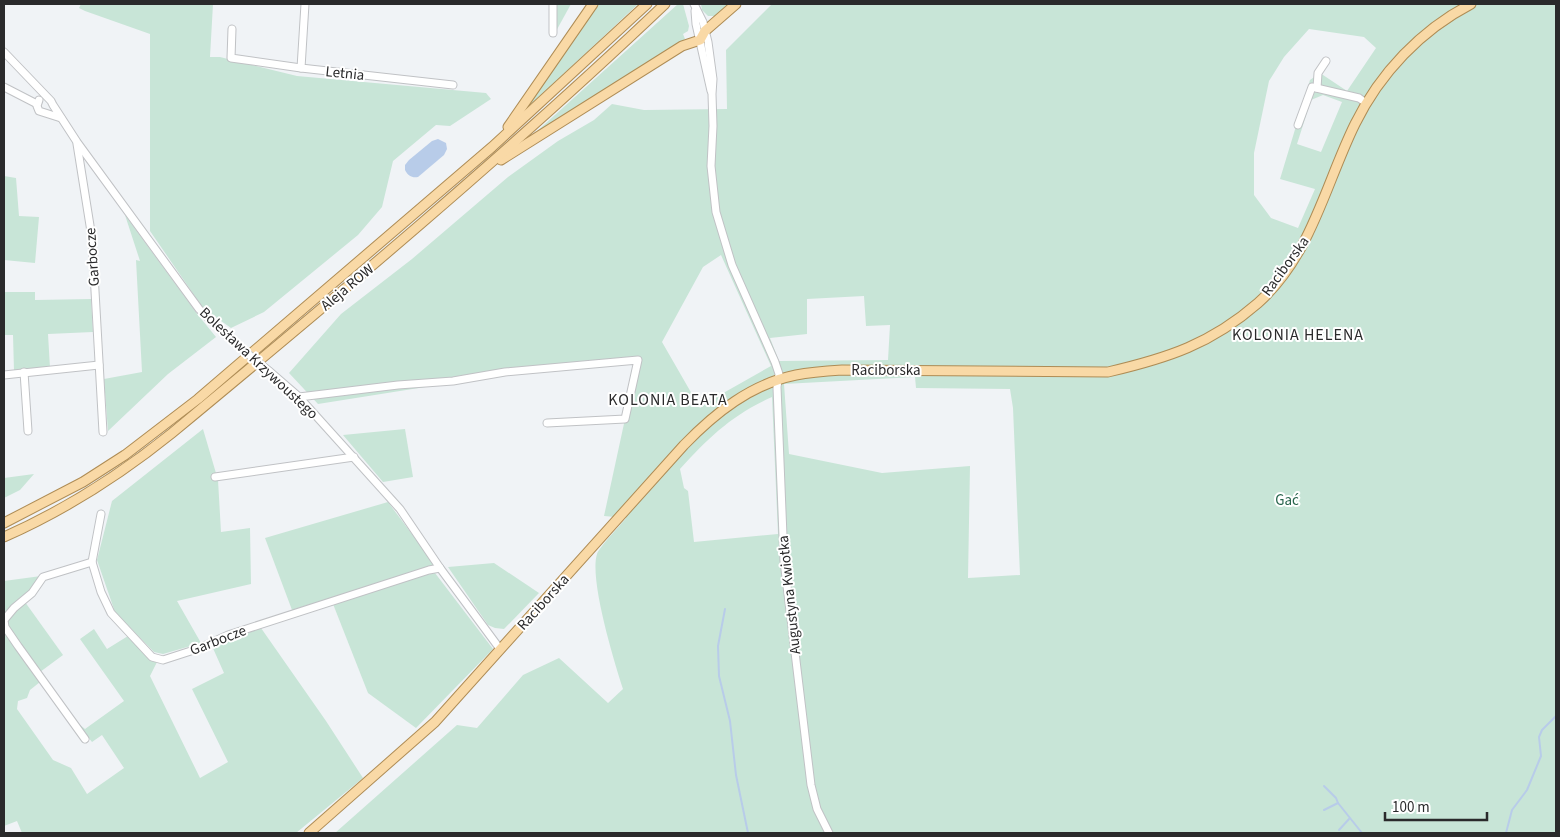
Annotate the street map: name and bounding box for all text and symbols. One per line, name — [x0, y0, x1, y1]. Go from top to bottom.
street label: Letnia — [324, 61, 365, 86]
street label: Garbocze — [80, 227, 105, 287]
street label: Raciborska — [1257, 232, 1314, 300]
street label: Aleja ROW — [316, 259, 379, 316]
street label: Bolesława Krzywoustego — [195, 303, 323, 424]
district label: KOLONIA HELENA — [1232, 324, 1364, 346]
street label: Raciborska — [851, 360, 921, 381]
district label: KOLONIA BEATA — [608, 389, 728, 411]
park label: Gać — [1275, 490, 1299, 511]
street label: Augustyna Kwiotka — [773, 534, 806, 655]
street label: Raciborska — [512, 570, 574, 635]
street label: Garbocze — [187, 620, 249, 661]
scale bar — [1385, 790, 1488, 822]
text: 100 m — [1392, 797, 1430, 818]

